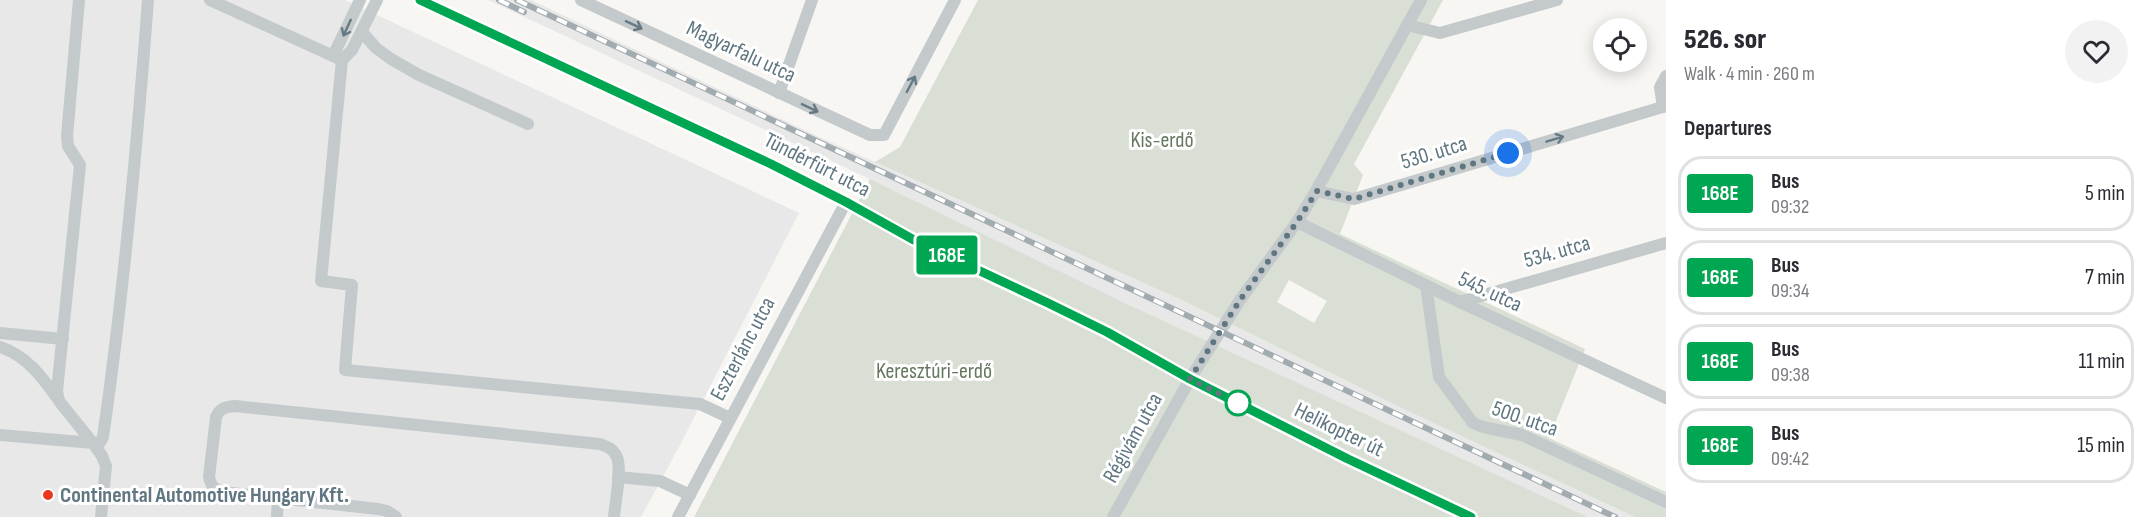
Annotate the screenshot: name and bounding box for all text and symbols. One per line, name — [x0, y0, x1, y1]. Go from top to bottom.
street label: Magyarfalu utca — [682, 15, 800, 89]
one-way arrow — [340, 18, 352, 36]
map controls — [1593, 18, 1647, 72]
button: locate — [1593, 18, 1647, 72]
one-way arrow — [624, 19, 642, 31]
button: heart — [2065, 20, 2128, 83]
text: 526. sor — [1684, 23, 1766, 56]
text: Walk · 4 min · 260 m — [1684, 62, 1815, 86]
one-way arrow — [906, 75, 917, 93]
one-way arrow — [801, 102, 819, 114]
text: Departures — [1684, 115, 1772, 142]
street label: Tündérfürt utca — [759, 127, 875, 203]
park label: Kis-erdő — [1130, 127, 1194, 154]
street label: 530. utca — [1398, 130, 1470, 176]
one-way arrow — [1545, 133, 1564, 144]
your location — [1493, 138, 1523, 168]
text: Bus — [1771, 168, 1800, 195]
text: 5 min — [2085, 180, 2125, 207]
text: 168E — [1701, 181, 1739, 206]
text: 09:32 — [1771, 195, 1809, 219]
street label: 534. utca — [1521, 230, 1593, 274]
line badge: 168E — [905, 236, 989, 274]
text: 168E — [928, 243, 966, 268]
text: Bus — [1771, 252, 1800, 279]
text: 7 min — [2085, 264, 2125, 291]
text: 168E — [1701, 265, 1739, 290]
street label: 545. utca — [1454, 266, 1526, 318]
text: 09:34 — [1771, 279, 1809, 303]
street label: Eszterlánc utca — [704, 293, 782, 405]
text: Bus — [1771, 336, 1800, 363]
text: 11 min — [2078, 348, 2125, 375]
text: 168E — [1701, 349, 1739, 374]
park label: Keresztúri-erdő — [876, 358, 992, 385]
text: 09:38 — [1771, 363, 1810, 387]
street label: Régivám utca — [1097, 388, 1169, 488]
unlabelled marker — [1225, 390, 1251, 416]
street label: 500. utca — [1488, 395, 1562, 443]
street label: Helikopter út — [1290, 397, 1388, 463]
text: Bus — [1771, 420, 1800, 447]
text: 15 min — [2077, 432, 2125, 459]
text: 168E — [1701, 433, 1739, 458]
text: 09:42 — [1771, 447, 1809, 471]
place label: Continental Automotive Hungary Kft. — [60, 482, 349, 509]
marker: Continental Automotive Hungary Kft. — [41, 488, 55, 502]

